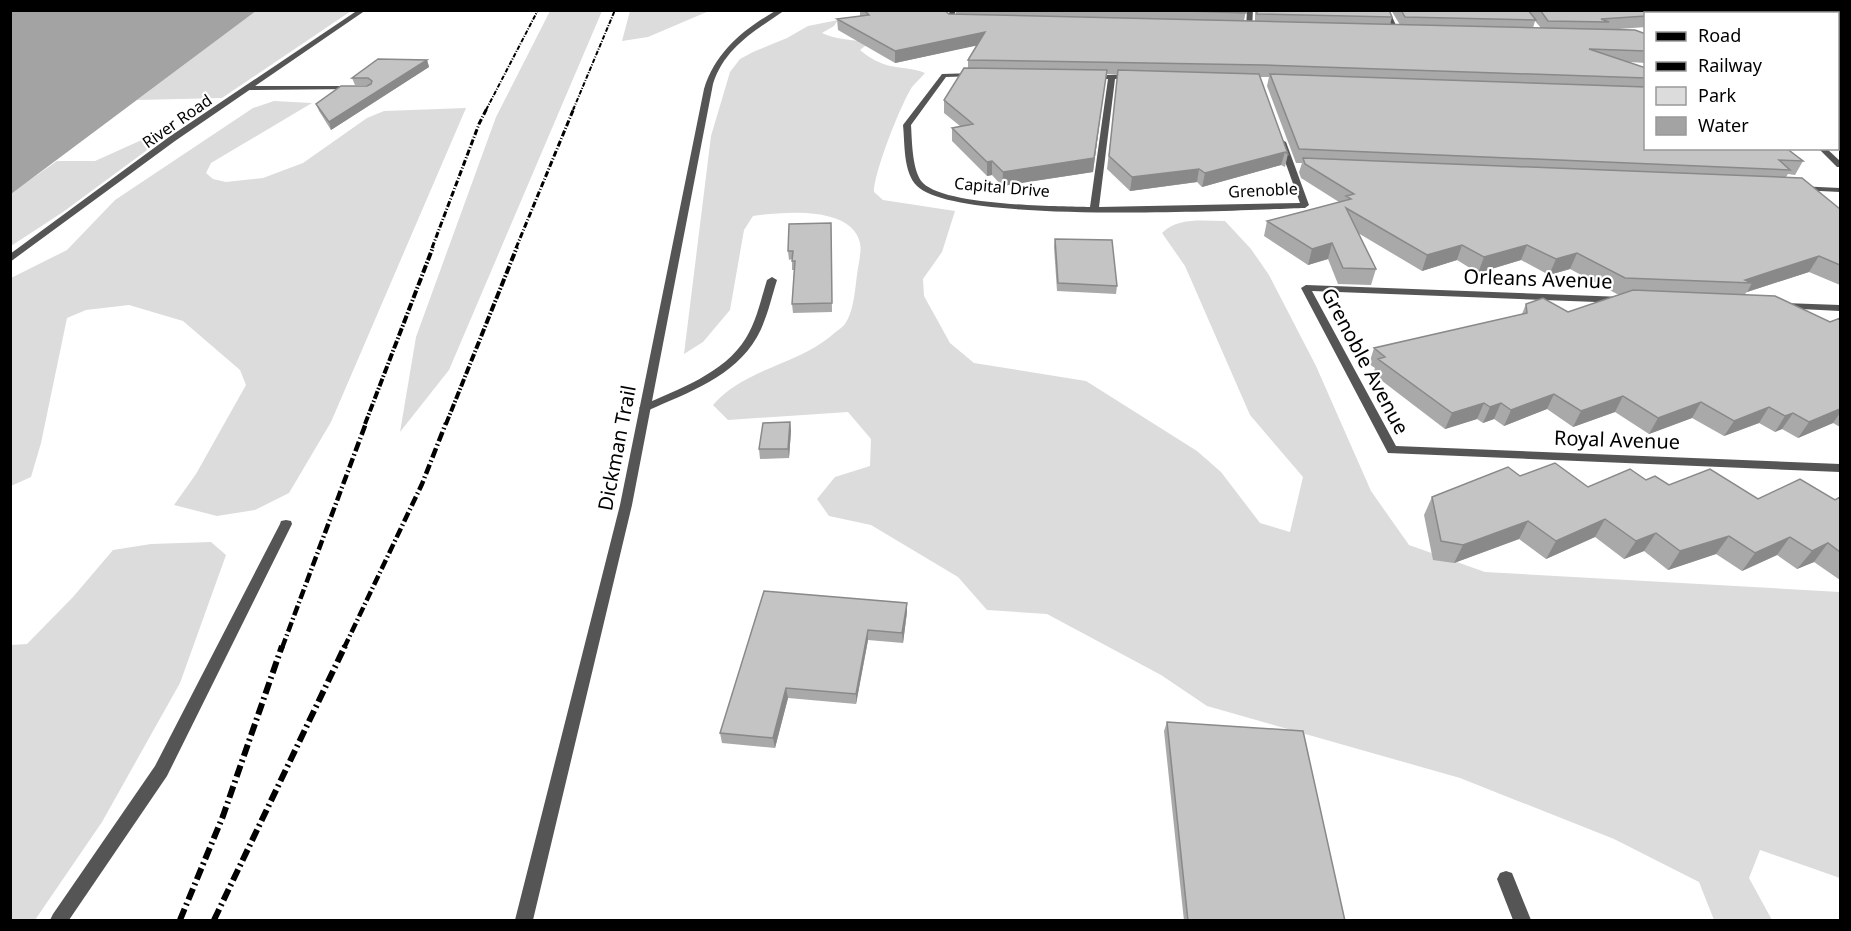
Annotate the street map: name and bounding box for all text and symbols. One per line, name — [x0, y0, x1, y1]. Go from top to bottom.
legend — [1644, 12, 1839, 150]
text: Road — [1698, 23, 1741, 47]
text: Railway — [1698, 53, 1763, 77]
text: Park — [1698, 83, 1736, 107]
street label: River Road — [138, 89, 216, 153]
text: Water — [1698, 113, 1749, 137]
street label: Capital Drive — [953, 172, 1051, 202]
street label: Grenoble — [1228, 177, 1298, 203]
street label: Orleans Avenue — [1463, 262, 1613, 295]
street label: Grenoble Avenue — [1315, 283, 1415, 439]
street label: Dickman Trail — [591, 383, 642, 513]
street label: Royal Avenue — [1554, 424, 1681, 455]

